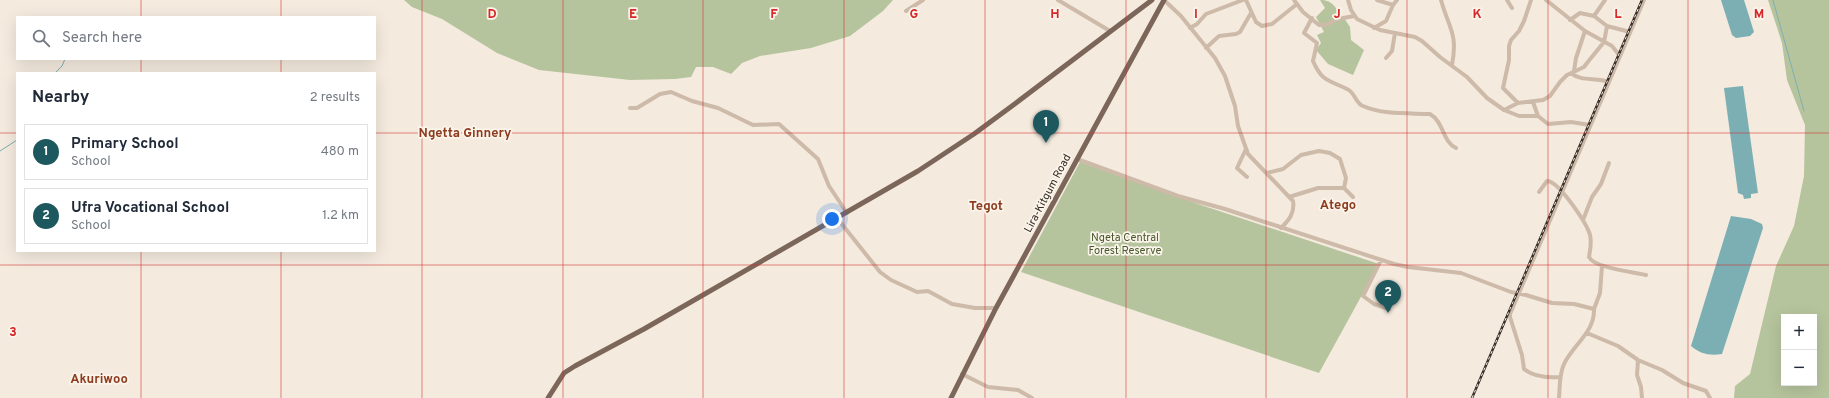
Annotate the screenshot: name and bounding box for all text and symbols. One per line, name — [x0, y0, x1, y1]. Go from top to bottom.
text: D — [487, 7, 497, 23]
text: E — [629, 7, 637, 23]
text: F — [770, 7, 778, 23]
text: G — [910, 7, 919, 23]
text: H — [1050, 7, 1060, 23]
text: I — [1194, 7, 1198, 23]
text: J — [1333, 7, 1341, 23]
text: K — [1472, 7, 1482, 23]
text: L — [1614, 7, 1622, 23]
text: M — [1754, 7, 1764, 23]
search box — [16, 16, 376, 60]
icon: search — [30, 27, 52, 49]
text: Search here — [62, 29, 142, 48]
text: Nearby — [32, 87, 89, 109]
text: 2 results — [310, 90, 360, 106]
pin: 1 — [1033, 110, 1059, 143]
district label: Ngetta Ginnery — [419, 126, 512, 142]
text: Primary School — [71, 135, 179, 154]
text: 1 — [43, 144, 49, 160]
text: 480 m — [321, 144, 359, 160]
street label: Lira-Kitgum Road — [1021, 152, 1074, 235]
text: School — [71, 154, 111, 170]
district label: Atego — [1320, 198, 1356, 214]
text: Ufra Vocational School — [71, 199, 229, 218]
district label: Tegot — [969, 199, 1003, 215]
text: 2 — [42, 208, 50, 224]
text: 1.2 km — [322, 208, 359, 224]
your location — [822, 209, 842, 229]
text: School — [71, 218, 111, 234]
park label: Ngeta Central Forest Reserve — [1089, 231, 1161, 258]
pin: 2 — [1375, 280, 1401, 313]
map controls — [1781, 314, 1817, 386]
button: + — [1781, 314, 1817, 350]
text: 3 — [9, 325, 17, 341]
button: − — [1781, 350, 1817, 386]
district label: Akuriwoo — [70, 372, 128, 388]

